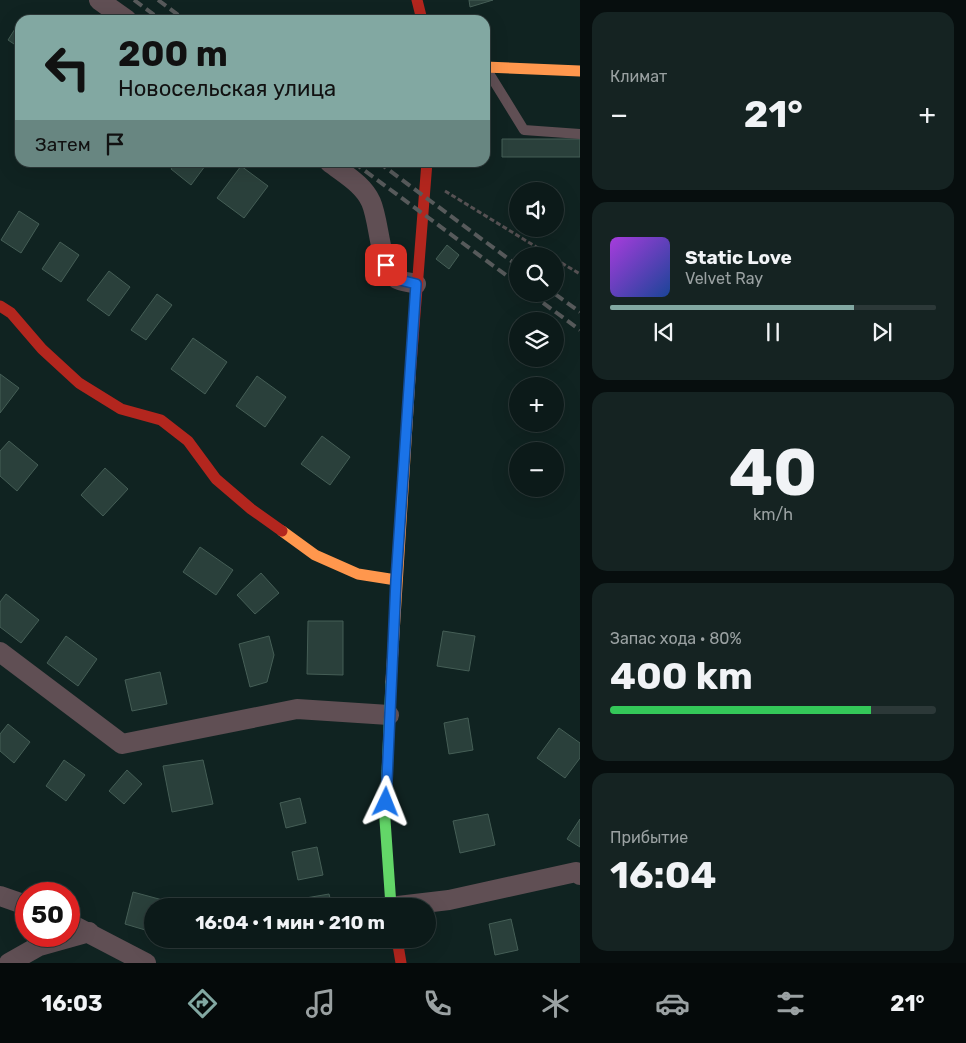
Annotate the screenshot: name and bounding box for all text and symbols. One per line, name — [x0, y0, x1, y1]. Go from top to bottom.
text: 200 m — [118, 33, 228, 75]
icon: left — [35, 35, 100, 100]
text: Климат — [610, 67, 667, 86]
text: Новосельская улица — [118, 75, 336, 102]
text: 21° — [744, 91, 803, 137]
text: − — [610, 98, 628, 131]
text: + — [919, 98, 936, 131]
icon: arrive — [101, 130, 129, 158]
text: Затем — [35, 133, 91, 156]
map controls — [509, 182, 564, 497]
button: sound — [509, 182, 564, 237]
pin — [365, 244, 407, 286]
text: Static Love — [685, 246, 792, 269]
button: search — [509, 247, 564, 302]
icon: arrive — [372, 251, 400, 279]
text: Velvet Ray — [685, 269, 763, 288]
button: layers — [509, 312, 564, 367]
icon: previous — [650, 318, 678, 346]
icon: pause — [759, 318, 787, 346]
icon: next — [868, 318, 896, 346]
button: + — [509, 377, 564, 432]
text: 40 — [729, 434, 817, 511]
button: − — [509, 442, 564, 497]
text: km/h — [753, 505, 793, 524]
text: Запас хода · 80% — [610, 629, 742, 648]
text: 400 km — [610, 653, 753, 699]
position arrow — [359, 775, 411, 827]
text: Прибытие — [610, 828, 688, 847]
text: 16:04 — [610, 852, 717, 898]
speed limit sign: 50 — [15, 882, 80, 947]
text: 16:04 · 1 мин · 210 m — [195, 911, 385, 934]
icon: directions — [185, 986, 220, 1021]
icon: music — [303, 986, 338, 1021]
icon: phone — [420, 986, 455, 1021]
icon: climate — [538, 986, 573, 1021]
icon: car — [655, 986, 690, 1021]
icon: filters — [773, 986, 808, 1021]
text: 16:03 — [41, 990, 102, 1017]
text: 21° — [890, 990, 925, 1017]

